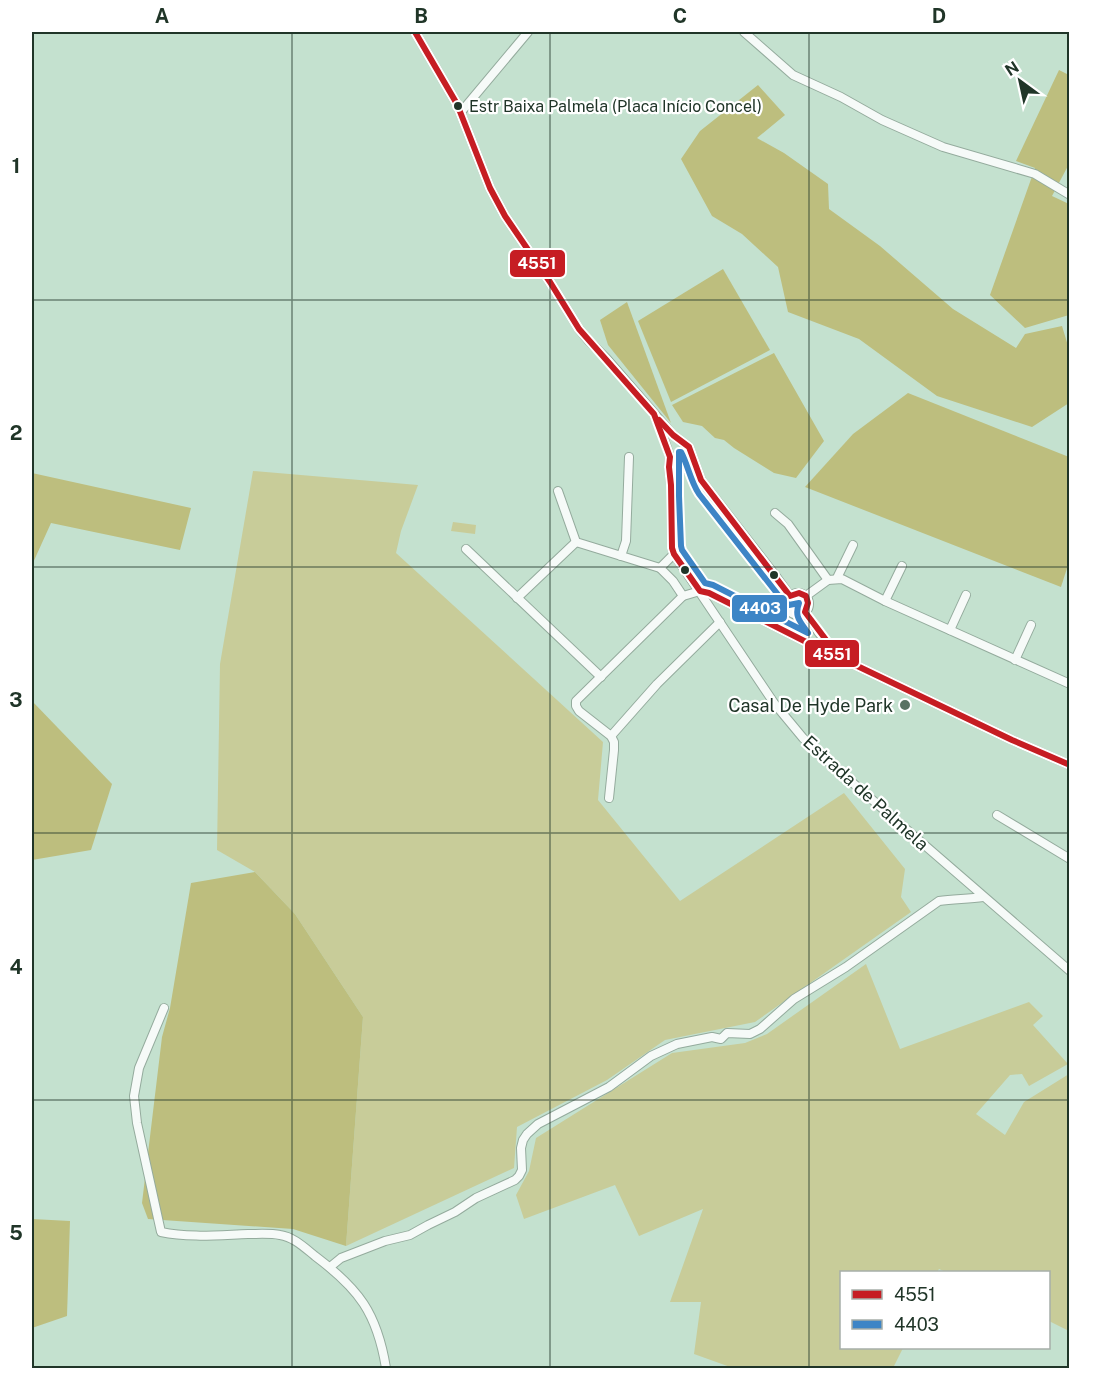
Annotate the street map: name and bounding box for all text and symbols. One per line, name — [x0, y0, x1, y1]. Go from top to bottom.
text: A — [155, 4, 169, 28]
text: B — [414, 4, 428, 28]
text: C — [673, 4, 687, 28]
text: D — [932, 4, 946, 28]
north arrow — [990, 51, 1050, 111]
text: N — [1002, 57, 1023, 80]
place label: Estr Baixa Palmela (Placa Início Concel) — [469, 97, 762, 116]
marker: Estr Baixa Palmela (Placa Início Concel) — [452, 100, 464, 112]
text: 1 — [12, 154, 20, 178]
line badge: 4551 — [509, 249, 566, 278]
text: 4551 — [518, 254, 556, 273]
text: 2 — [10, 421, 22, 445]
unlabelled marker — [679, 564, 691, 576]
unlabelled marker — [768, 569, 780, 581]
line badge: 4403 — [731, 594, 788, 623]
text: 4403 — [739, 599, 781, 618]
line badge: 4551 — [804, 639, 860, 668]
text: 4551 — [813, 645, 851, 664]
text: 3 — [9, 688, 23, 712]
place label: Casal De Hyde Park — [728, 695, 893, 716]
marker: Casal De Hyde Park — [898, 698, 912, 712]
street label: Estrada de Palmela — [799, 731, 933, 855]
text: 4 — [9, 955, 23, 979]
text: 5 — [9, 1221, 23, 1245]
legend — [840, 1271, 1050, 1349]
text: 4551 — [894, 1284, 936, 1305]
text: 4403 — [894, 1314, 939, 1335]

